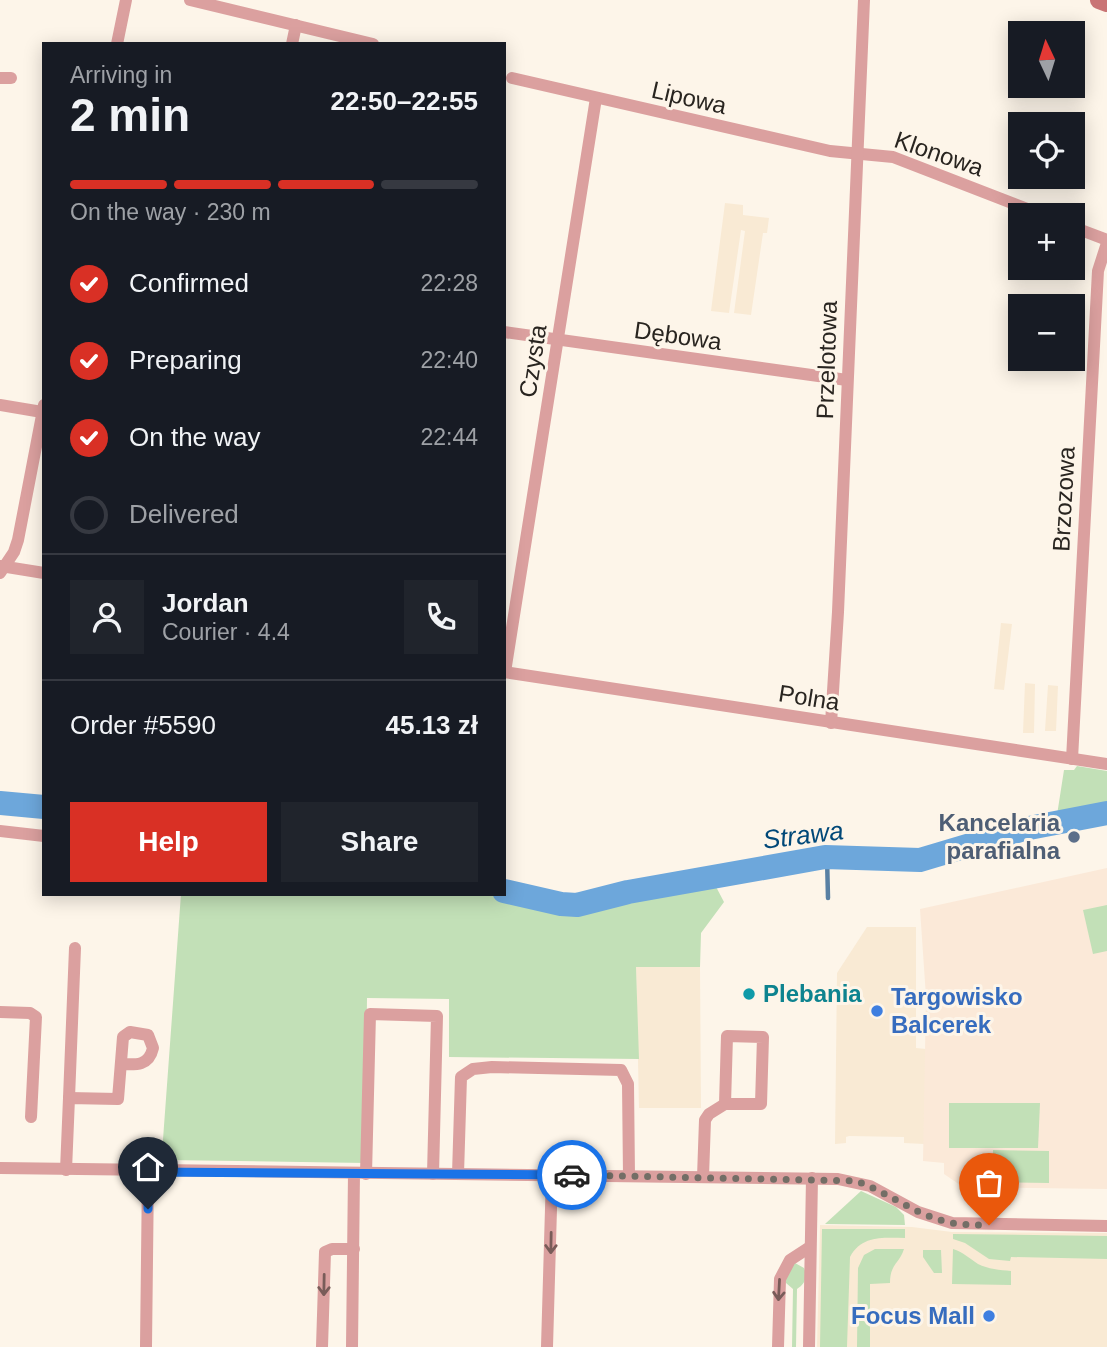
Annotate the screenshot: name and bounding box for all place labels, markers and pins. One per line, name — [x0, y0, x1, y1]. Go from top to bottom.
place label: Kancelaria parafialna — [939, 809, 1061, 864]
marker: Kancelaria parafialna — [1066, 829, 1082, 845]
place label: Plebania — [763, 980, 862, 1007]
place label: Targowisko Balcerek — [891, 983, 1023, 1038]
marker: Plebania — [741, 986, 757, 1002]
marker: Targowisko Balcerek — [869, 1003, 885, 1019]
pin — [118, 1137, 178, 1209]
pin — [959, 1153, 1019, 1225]
place label: Focus Mall — [851, 1302, 975, 1329]
marker: Focus Mall — [981, 1308, 997, 1324]

